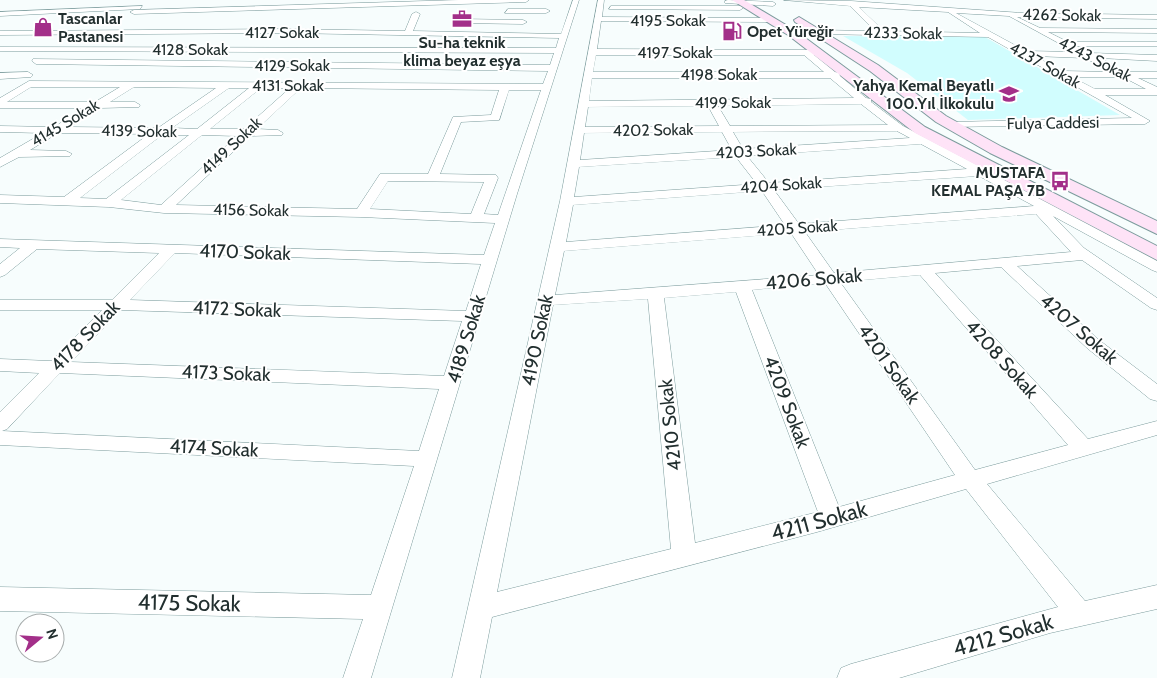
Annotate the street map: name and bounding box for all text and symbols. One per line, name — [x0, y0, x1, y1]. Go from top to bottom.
street label: 4262 Sokak — [1022, 5, 1102, 25]
office icon: Su-ha teknik klima beyaz eşya — [451, 8, 473, 30]
place label: Tascanlar Pastanesi — [58, 9, 123, 46]
street label: 4195 Sokak — [630, 11, 707, 30]
shop icon: Tascanlar Pastanesi — [32, 16, 54, 38]
fuel station icon: Opet Yüreğir — [721, 20, 743, 42]
place label: Opet Yüreğir — [747, 22, 834, 41]
street label: 4127 Sokak — [245, 23, 320, 42]
street label: 4233 Sokak — [864, 23, 943, 43]
place label: Su-ha teknik klima beyaz eşya — [403, 33, 521, 70]
street label: 4243 Sokak — [1055, 33, 1135, 86]
street label: 4237 Sokak — [1006, 38, 1084, 93]
street label: 4128 Sokak — [152, 40, 229, 59]
street label: 4197 Sokak — [637, 43, 713, 62]
street label: 4129 Sokak — [254, 56, 331, 75]
street label: 4198 Sokak — [681, 65, 758, 84]
street label: 4131 Sokak — [252, 76, 325, 95]
place label: Yahya Kemal Beyatlı 100.Yıl İlkokulu — [852, 76, 994, 113]
school or university icon: Yahya Kemal Beyatlı 100.Yıl İlkokulu — [998, 83, 1020, 105]
street label: 4199 Sokak — [695, 93, 772, 112]
street label: 4145 Sokak — [28, 95, 103, 151]
street label: 4149 Sokak — [197, 112, 266, 179]
street label: Fulya Caddesi — [1007, 113, 1099, 133]
street label: 4202 Sokak — [612, 120, 694, 140]
street label: 4139 Sokak — [101, 121, 178, 141]
street label: 4203 Sokak — [715, 139, 798, 163]
place label: MUSTAFA KEMAL PAŞA 7B — [931, 163, 1045, 200]
bus stop icon: MUSTAFA KEMAL PAŞA 7B — [1049, 170, 1071, 192]
street label: 4204 Sokak — [740, 173, 823, 197]
street label: 4156 Sokak — [213, 200, 290, 220]
street label: 4205 Sokak — [756, 216, 839, 240]
street label: 4170 Sokak — [199, 239, 292, 265]
street label: 4206 Sokak — [765, 263, 864, 295]
street label: 4207 Sokak — [1035, 289, 1123, 369]
street label: 4189 Sokak — [442, 291, 490, 386]
street label: 4190 Sokak — [516, 292, 558, 388]
street label: 4178 Sokak — [45, 295, 125, 376]
street label: 4172 Sokak — [192, 296, 282, 322]
street label: 4208 Sokak — [961, 315, 1044, 403]
street label: 4201 Sokak — [853, 320, 925, 409]
street label: 4209 Sokak — [759, 353, 815, 452]
street label: 4173 Sokak — [181, 360, 271, 386]
street label: 4210 Sokak — [654, 377, 686, 472]
street label: 4174 Sokak — [169, 434, 259, 462]
street label: 4211 Sokak — [768, 495, 870, 547]
street label: 4175 Sokak — [137, 589, 241, 617]
street label: 4212 Sokak — [950, 608, 1056, 662]
north arrow — [15, 613, 65, 663]
text: N — [42, 626, 62, 641]

